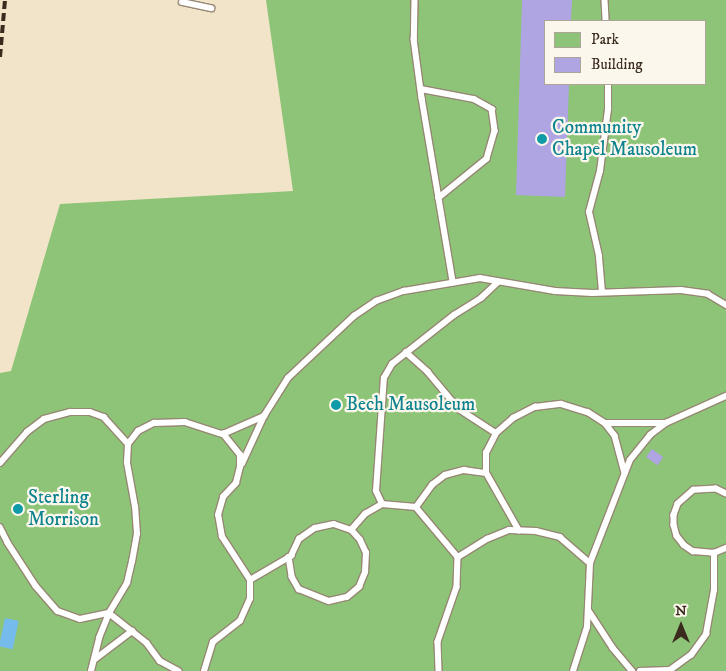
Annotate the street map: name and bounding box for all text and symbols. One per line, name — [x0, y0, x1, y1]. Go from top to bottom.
legend — [544, 20, 706, 85]
text: Park — [591, 30, 619, 49]
text: Building — [591, 55, 643, 74]
place label: Community Chapel Mausoleum — [552, 117, 697, 161]
marker: Community Chapel Mausoleum — [536, 133, 548, 145]
place label: Bech Mausoleum — [346, 394, 475, 416]
marker: Bech Mausoleum — [330, 399, 342, 411]
place label: Sterling Morrison — [28, 487, 99, 531]
marker: Sterling Morrison — [12, 503, 24, 515]
north arrow — [656, 601, 706, 651]
text: N — [675, 602, 687, 620]

